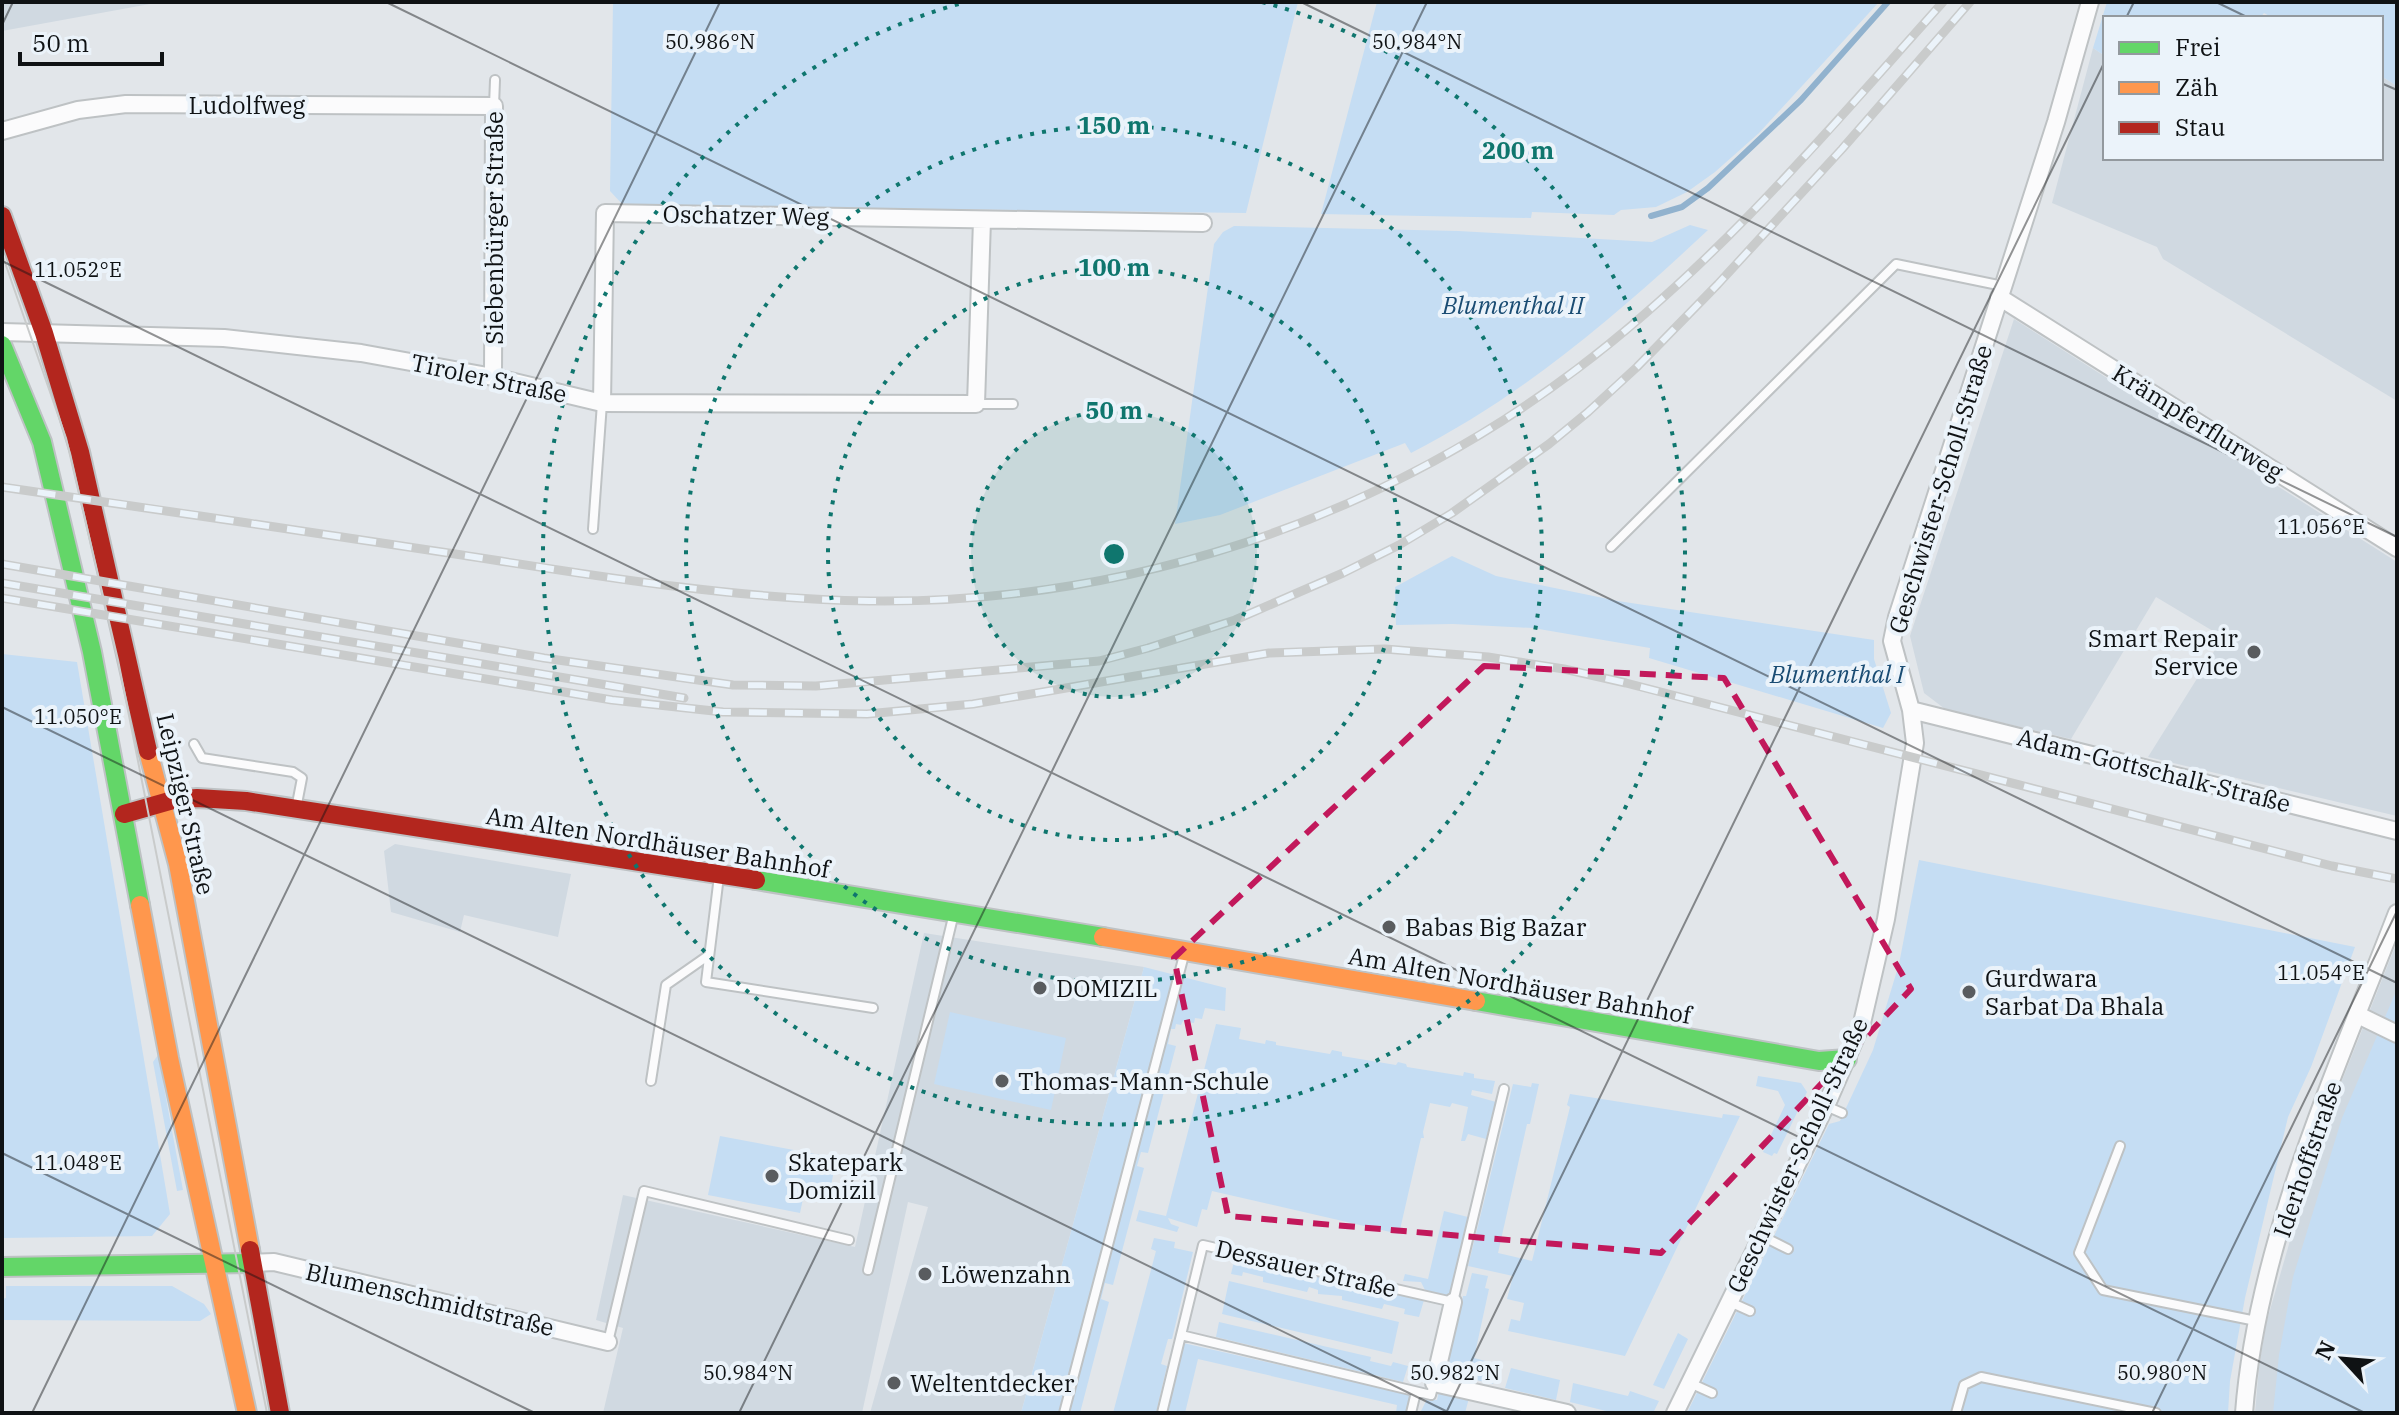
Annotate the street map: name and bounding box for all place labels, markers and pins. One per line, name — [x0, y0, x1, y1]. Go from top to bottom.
centre of rings — [1100, 540, 1128, 568]
place label: Smart Repair Service — [2088, 622, 2238, 682]
marker: Smart Repair Service — [2245, 643, 2263, 661]
place label: Babas Big Bazar — [1405, 911, 1587, 943]
marker: Babas Big Bazar — [1380, 918, 1398, 936]
place label: Gurdwara Sarbat Da Bhala — [1985, 962, 2164, 1022]
place label: DOMIZIL — [1056, 972, 1157, 1004]
marker: DOMIZIL — [1031, 979, 1049, 997]
marker: Gurdwara Sarbat Da Bhala — [1960, 983, 1978, 1001]
place label: Thomas-Mann-Schule — [1018, 1065, 1269, 1097]
marker: Thomas-Mann-Schule — [993, 1072, 1011, 1090]
place label: Skatepark Domizil — [788, 1146, 903, 1206]
marker: Skatepark Domizil — [763, 1167, 781, 1185]
place label: Löwenzahn — [941, 1258, 1071, 1290]
marker: Löwenzahn — [916, 1265, 934, 1283]
place label: Weltentdecker — [910, 1367, 1075, 1399]
marker: Weltentdecker — [885, 1374, 903, 1392]

